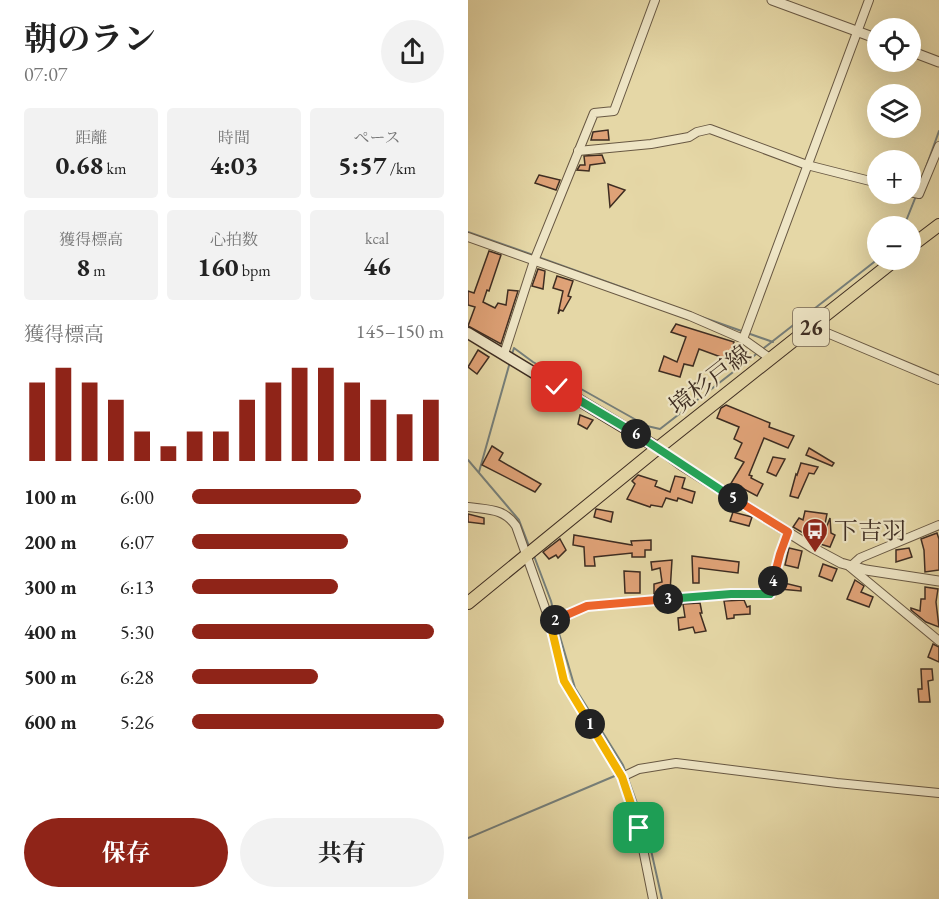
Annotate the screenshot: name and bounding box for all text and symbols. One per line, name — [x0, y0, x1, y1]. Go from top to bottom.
text: 朝のラン — [24, 17, 156, 60]
map controls — [867, 18, 921, 270]
button: locate — [867, 18, 921, 72]
button: share — [381, 20, 444, 83]
text: 07:07 — [24, 61, 67, 87]
button: layers — [867, 84, 921, 138]
text: 距離 — [75, 127, 107, 148]
text: 時間 — [218, 127, 250, 148]
text: ペース — [353, 127, 401, 148]
text: 0.68 — [56, 148, 103, 182]
text: 4:03 — [210, 148, 258, 182]
text: 5:57 — [338, 148, 387, 182]
button: + — [867, 150, 921, 204]
text: km — [103, 158, 126, 179]
text: /km — [387, 158, 416, 179]
button: − — [867, 216, 921, 270]
text: kcal — [365, 228, 389, 249]
text: 獲得標高 — [59, 229, 123, 250]
text: 心拍数 — [210, 229, 258, 250]
text: 46 — [363, 249, 391, 283]
text: 8 — [76, 250, 90, 284]
text: 160 — [197, 250, 239, 284]
text: m — [90, 260, 106, 281]
text: bpm — [239, 260, 271, 281]
road number: 26 — [793, 308, 829, 346]
text: 145–150 m — [356, 318, 444, 344]
text: 獲得標高 — [24, 321, 104, 347]
street label: 境杉戸線 — [662, 338, 757, 421]
pin — [531, 361, 582, 412]
icon: check — [540, 370, 573, 403]
pin: 6 — [621, 419, 651, 449]
text: 6 — [632, 423, 640, 444]
pin: 5 — [718, 483, 748, 513]
text: 100 m — [24, 484, 77, 510]
text: 6:00 — [120, 484, 154, 510]
text: 5 — [729, 487, 737, 508]
place label: 下吉羽 — [834, 515, 906, 546]
bus stop icon: 下吉羽 — [800, 516, 830, 554]
text: 200 m — [24, 529, 77, 555]
text: 6:07 — [120, 529, 154, 555]
pin: 4 — [758, 566, 788, 596]
text: 4 — [769, 570, 777, 591]
text: 300 m — [24, 574, 77, 600]
text: 6:13 — [120, 574, 154, 600]
pin: 3 — [653, 584, 683, 614]
text: 3 — [664, 588, 672, 609]
pin: 2 — [540, 605, 570, 635]
text: 2 — [551, 609, 559, 630]
text: 400 m — [24, 619, 77, 645]
text: 5:30 — [120, 619, 154, 645]
text: 500 m — [24, 664, 77, 690]
text: 6:28 — [120, 664, 154, 690]
text: 600 m — [24, 709, 77, 735]
text: 5:26 — [120, 709, 154, 735]
pin: 1 — [575, 709, 605, 739]
text: 1 — [586, 713, 594, 734]
pin — [613, 802, 664, 853]
icon: arrive — [622, 811, 655, 844]
button: 保存 — [24, 818, 228, 887]
button: 共有 — [240, 818, 444, 887]

